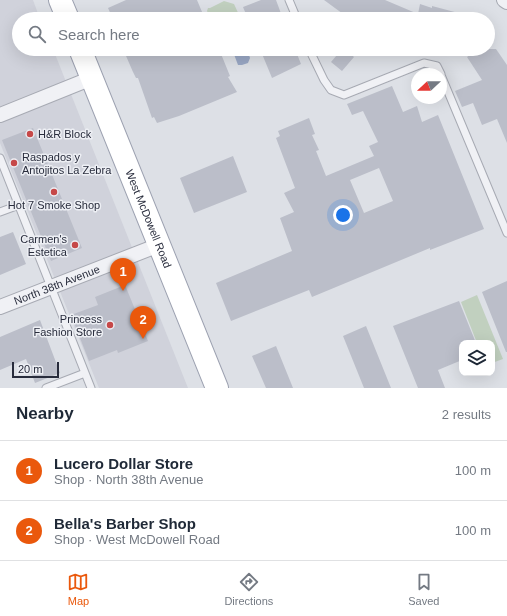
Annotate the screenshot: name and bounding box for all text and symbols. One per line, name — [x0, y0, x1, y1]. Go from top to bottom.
search box — [12, 12, 495, 56]
icon: search — [26, 23, 48, 45]
text: Search here — [58, 26, 140, 43]
north arrow — [411, 68, 447, 104]
place label: H&R Block — [38, 128, 92, 140]
marker: H&R Block — [25, 129, 35, 139]
place label: Raspados y Antojitos La Zebra — [22, 151, 112, 176]
marker: Raspados y Antojitos La Zebra — [9, 158, 19, 168]
street label: West McDowell Road — [123, 168, 174, 270]
marker: Hot 7 Smoke Shop — [49, 187, 59, 197]
place label: Hot 7 Smoke Shop — [8, 199, 100, 211]
your location — [333, 205, 353, 225]
place label: Carmen's Estetica — [20, 233, 68, 258]
marker: Carmen's Estetica — [70, 240, 80, 250]
pin: 1 — [110, 258, 136, 291]
street label: North 38th Avenue — [12, 263, 101, 307]
pin: 2 — [130, 306, 156, 339]
place label: Princess Fashion Store — [34, 313, 102, 338]
marker: Princess Fashion Store — [105, 320, 115, 330]
map controls — [459, 340, 495, 376]
button: layers — [459, 340, 495, 376]
scale bar — [12, 360, 59, 379]
text: 20 m — [18, 363, 42, 375]
text: Nearby — [16, 404, 74, 423]
text: 2 results — [442, 407, 491, 422]
text: Lucero Dollar Store — [54, 455, 193, 472]
text: 1 — [25, 463, 33, 478]
text: 100 m — [455, 463, 491, 478]
text: Shop · North 38th Avenue — [54, 472, 203, 487]
text: Bella's Barber Shop — [54, 515, 196, 532]
text: 2 — [25, 523, 33, 538]
text: 100 m — [455, 523, 491, 538]
text: Shop · West McDowell Road — [54, 532, 220, 547]
tab: Map — [67, 571, 89, 607]
tab: Directions — [224, 571, 273, 607]
tab: Saved — [408, 571, 439, 607]

